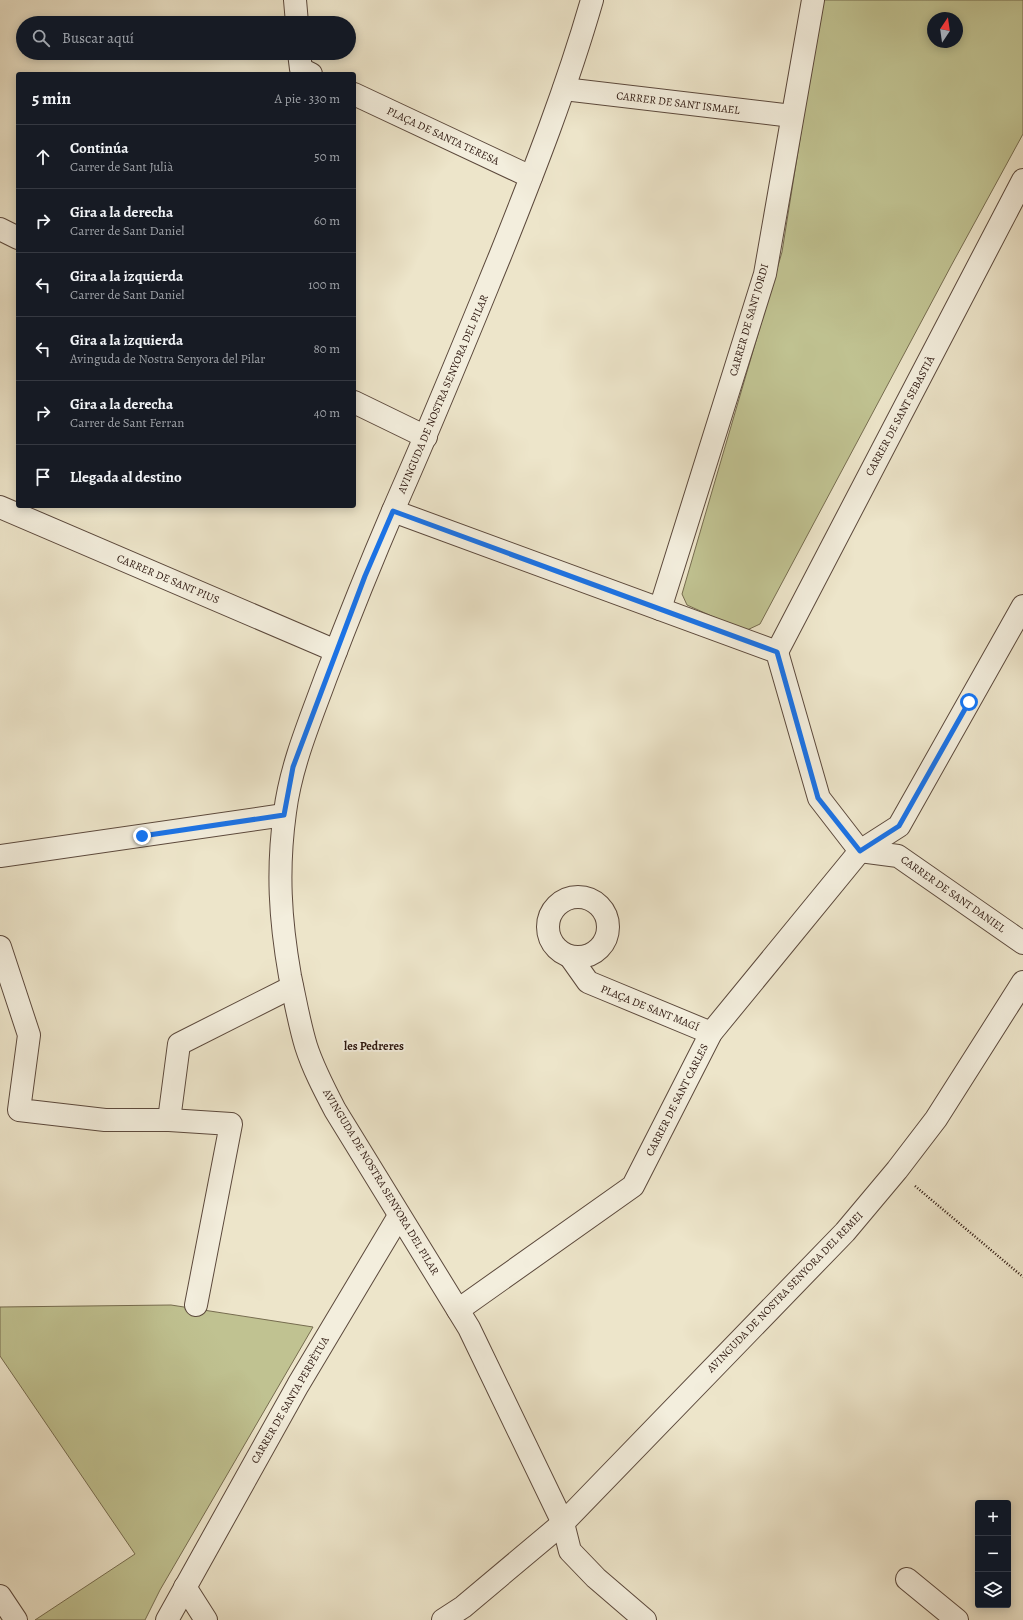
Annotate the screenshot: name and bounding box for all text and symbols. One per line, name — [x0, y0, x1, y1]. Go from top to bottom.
north arrow — [927, 12, 963, 48]
search box — [16, 16, 356, 60]
icon: search — [30, 27, 52, 49]
text: Buscar aquí — [62, 28, 134, 48]
text: 5 min — [32, 87, 71, 110]
street label: CARRER DE SANT ISMAEL — [615, 88, 741, 118]
text: A pie · 330 m — [275, 90, 340, 107]
street label: PLAÇA DE SANTA TERESA — [384, 103, 502, 169]
text: Continúa — [70, 138, 128, 158]
icon: ahead — [32, 146, 54, 168]
text: 50 m — [314, 148, 340, 165]
text: Carrer de Sant Julià — [70, 158, 173, 175]
text: Gira a la derecha — [70, 202, 173, 222]
icon: right — [32, 210, 54, 232]
text: 60 m — [314, 212, 340, 229]
text: Carrer de Sant Daniel — [70, 222, 184, 239]
street label: CARRER DE SANT JORDI — [726, 262, 772, 378]
text: Gira a la izquierda — [70, 266, 183, 286]
icon: left — [32, 274, 54, 296]
text: 100 m — [308, 276, 340, 293]
text: Carrer de Sant Daniel — [70, 286, 184, 303]
street label: AVINGUDA DE NOSTRA SENYORA DEL PILAR — [394, 292, 492, 497]
text: Gira a la izquierda — [70, 330, 183, 350]
icon: left — [32, 338, 54, 360]
text: 80 m — [313, 340, 340, 357]
text: Avinguda de Nostra Senyora del Pilar — [70, 350, 265, 367]
street label: CARRER DE SANT SEBASTIÀ — [862, 353, 938, 479]
text: Gira a la derecha — [70, 394, 173, 414]
icon: right — [32, 402, 54, 424]
text: 40 m — [314, 404, 340, 421]
text: Carrer de Sant Ferran — [70, 414, 184, 431]
icon: arrive — [32, 466, 54, 488]
text: Llegada al destino — [70, 467, 182, 487]
street label: CARRER DE SANT PIUS — [114, 551, 222, 607]
route start — [960, 693, 978, 711]
route end — [133, 827, 151, 845]
street label: CARRER DE SANT DANIEL — [898, 852, 1009, 936]
street label: PLAÇA DE SANT MAGÍ — [598, 981, 702, 1035]
district label: les Pedreres — [344, 1038, 404, 1054]
street label: CARRER DE SANT CARLES — [642, 1041, 712, 1159]
street label: AVINGUDA DE NOSTRA SENYORA DEL PILAR — [319, 1085, 443, 1278]
street label: AVINGUDA DE NOSTRA SENYORA DEL REMEI — [703, 1208, 866, 1377]
street label: CARRER DE SANTA PERPÈTUA — [247, 1333, 333, 1466]
map controls — [975, 1500, 1011, 1608]
button: + — [975, 1500, 1011, 1536]
button: − — [975, 1536, 1011, 1572]
button: layers — [975, 1572, 1011, 1608]

